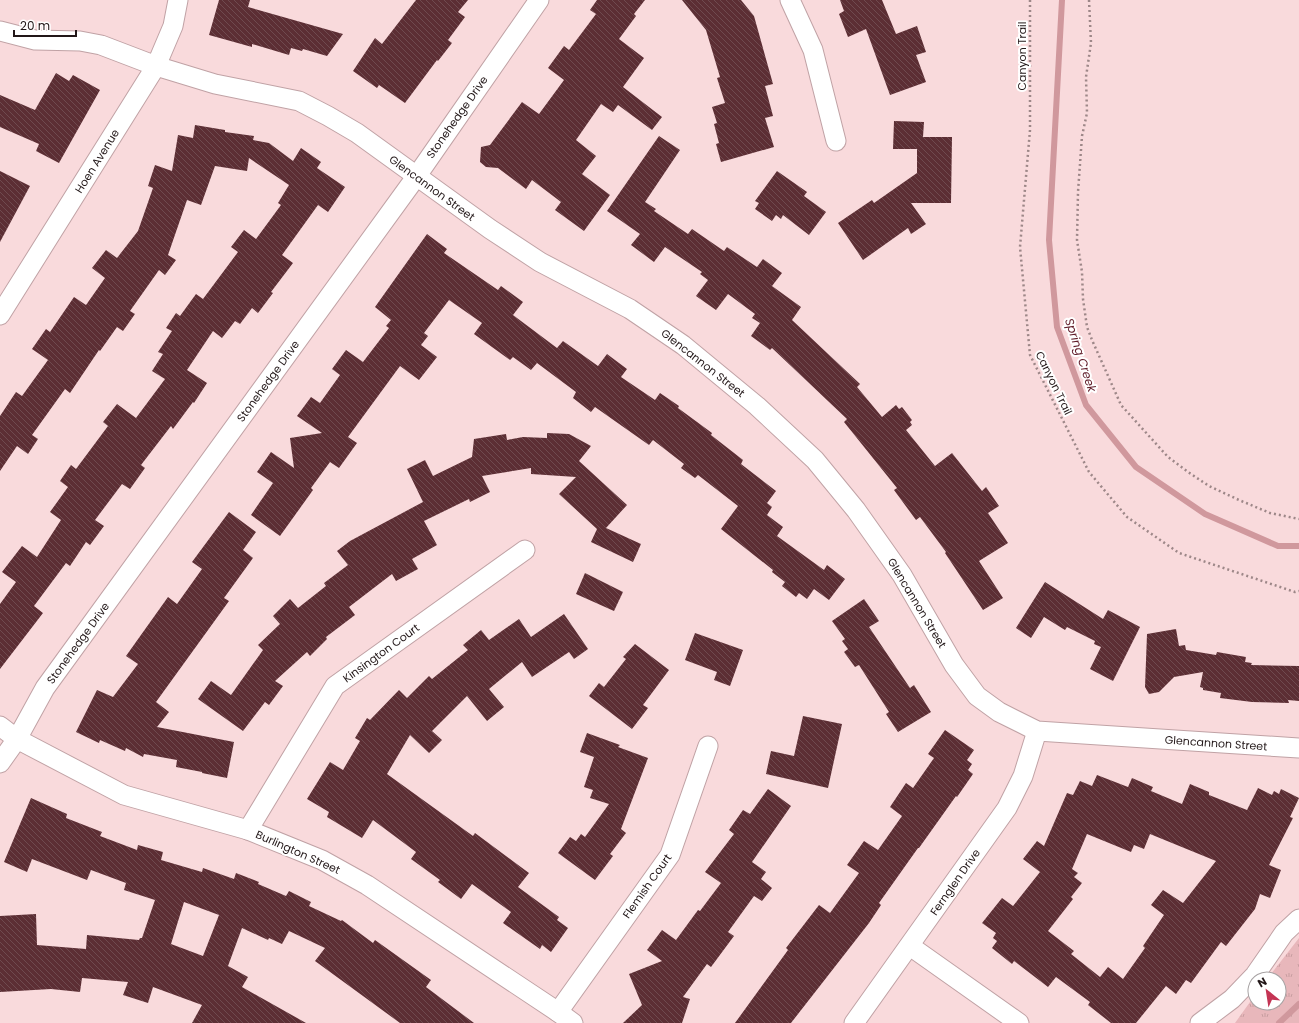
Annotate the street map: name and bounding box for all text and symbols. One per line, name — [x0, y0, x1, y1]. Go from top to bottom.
scale bar — [14, 12, 76, 38]
text: 20 m — [20, 17, 50, 34]
street label: Canyon Trail — [1014, 21, 1030, 91]
street label: Stonehedge Drive — [423, 72, 492, 161]
street label: Hoen Avenue — [71, 126, 123, 196]
street label: Glencannon Street — [386, 151, 478, 225]
water label: Spring Creek — [1061, 316, 1101, 395]
street label: Glencannon Street — [658, 325, 748, 401]
street label: Stonehedge Drive — [233, 337, 303, 425]
street label: Canyon Trail — [1032, 348, 1076, 418]
street label: Glencannon Street — [884, 555, 950, 651]
street label: Stonehedge Drive — [43, 599, 113, 687]
street label: Kinsington Court — [340, 620, 422, 686]
street label: Glencannon Street — [1164, 731, 1268, 755]
street label: Burlington Street — [253, 826, 343, 878]
street label: Fernglen Drive — [926, 845, 984, 919]
street label: Flemish Court — [619, 850, 675, 922]
north arrow — [1247, 971, 1287, 1011]
text: N — [1254, 973, 1270, 991]

